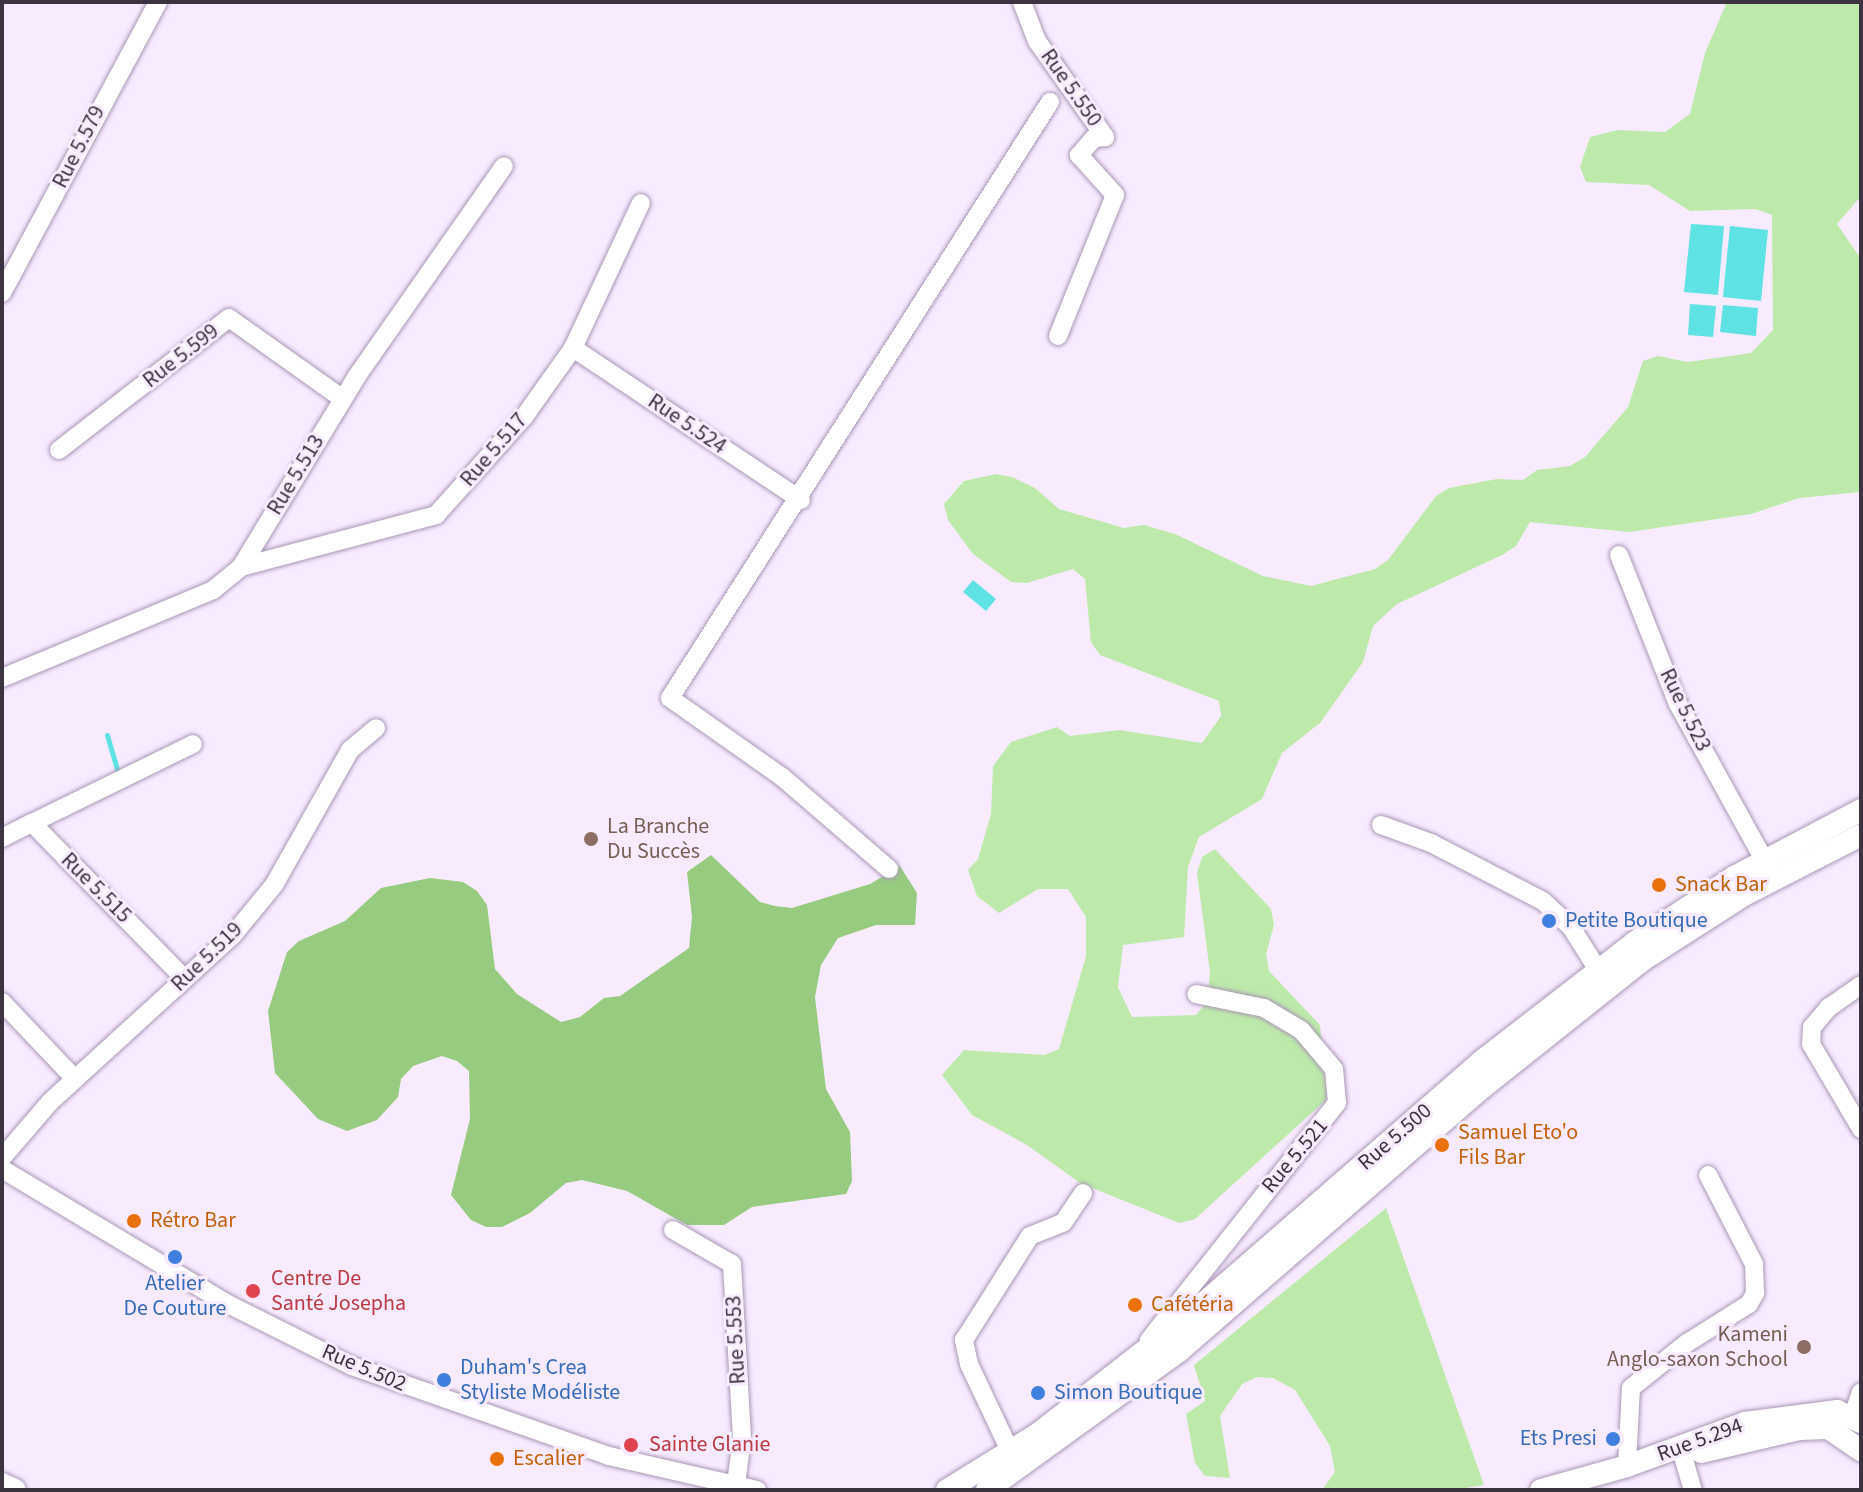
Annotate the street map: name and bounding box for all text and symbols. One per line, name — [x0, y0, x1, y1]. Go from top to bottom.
street label: Rue 5.550 — [1035, 44, 1107, 132]
street label: Rue 5.579 — [47, 101, 111, 193]
street label: Rue 5.599 — [138, 318, 224, 394]
street label: Rue 5.524 — [643, 388, 731, 460]
street label: Rue 5.517 — [455, 408, 533, 492]
street label: Rue 5.513 — [262, 430, 330, 520]
street label: Rue 5.523 — [1654, 664, 1716, 756]
place label: La Branche Du Succès — [607, 813, 709, 864]
marker: La Branche Du Succès — [582, 830, 600, 848]
street label: Rue 5.515 — [55, 847, 137, 929]
place label: Snack Bar — [1675, 872, 1767, 898]
marker: Snack Bar — [1650, 876, 1668, 894]
place label: Petite Boutique — [1565, 908, 1708, 934]
marker: Petite Boutique — [1540, 912, 1558, 930]
street label: Rue 5.519 — [166, 917, 248, 997]
street label: Rue 5.500 — [1353, 1098, 1437, 1176]
street label: Rue 5.521 — [1256, 1113, 1334, 1199]
place label: Samuel Eto'o Fils Bar — [1458, 1119, 1578, 1170]
marker: Samuel Eto'o Fils Bar — [1433, 1136, 1451, 1154]
place label: Rétro Bar — [150, 1208, 236, 1234]
marker: Rétro Bar — [125, 1212, 143, 1230]
marker: Atelier De Couture — [166, 1248, 184, 1266]
place label: Centre De Santé Josepha — [271, 1265, 406, 1316]
place label: Atelier De Couture — [123, 1270, 227, 1322]
marker: Centre De Santé Josepha — [242, 1280, 264, 1302]
place label: Cafétéria — [1151, 1292, 1234, 1318]
street label: Rue 5.553 — [720, 1295, 752, 1385]
marker: Cafétéria — [1126, 1296, 1144, 1314]
place label: Kameni Anglo-saxon School — [1607, 1321, 1788, 1372]
street label: Rue 5.502 — [318, 1338, 410, 1398]
marker: Kameni Anglo-saxon School — [1795, 1338, 1813, 1356]
place label: Duham's Crea Styliste Modéliste — [460, 1354, 620, 1406]
marker: Duham's Crea Styliste Modéliste — [435, 1371, 453, 1389]
place label: Simon Boutique — [1054, 1380, 1203, 1406]
marker: Simon Boutique — [1029, 1384, 1047, 1402]
street label: Rue 5.294 — [1654, 1412, 1746, 1468]
place label: Ets Presi — [1520, 1426, 1597, 1452]
marker: Ets Presi — [1604, 1430, 1622, 1448]
place label: Sainte Glanie — [649, 1432, 770, 1458]
marker: Sainte Glanie — [620, 1434, 642, 1456]
place label: Escalier — [513, 1446, 584, 1472]
marker: Escalier — [488, 1450, 506, 1468]

